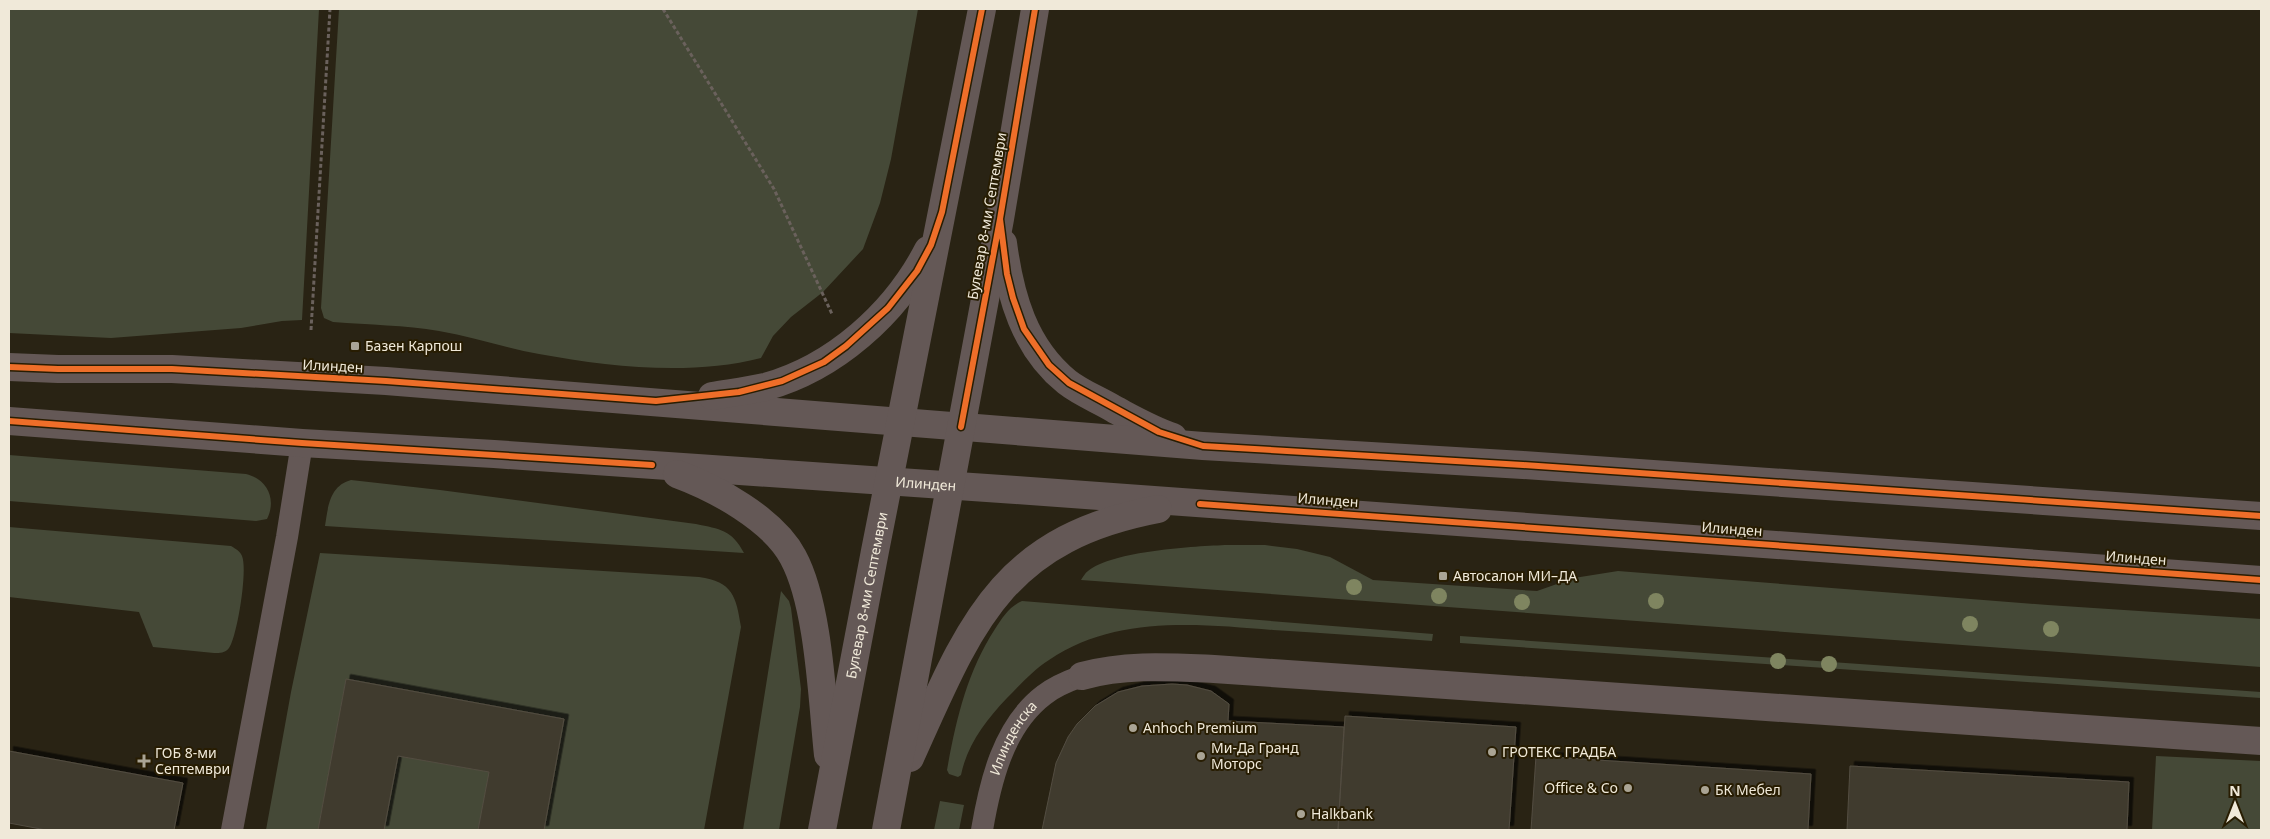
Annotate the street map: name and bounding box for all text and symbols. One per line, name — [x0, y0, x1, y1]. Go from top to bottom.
street label: Булевар 8-ми Септември — [962, 131, 1011, 301]
place label: Базен Карпош — [365, 336, 462, 355]
marker: Базен Карпош — [349, 340, 361, 352]
street label: Илинден — [302, 354, 364, 377]
street label: Илинден — [895, 472, 957, 495]
street label: Илинден — [1297, 488, 1359, 511]
street label: Булевар 8-ми Септември — [841, 510, 892, 680]
street label: Илинден — [1701, 517, 1763, 540]
street label: Илинден — [2105, 546, 2167, 569]
place label: Автосалон МИ–ДА — [1453, 566, 1577, 585]
marker: Автосалон МИ–ДА — [1437, 570, 1449, 582]
street label: Илинденска — [985, 696, 1041, 778]
place label: Anhoch Premium — [1143, 718, 1257, 737]
marker: Anhoch Premium — [1127, 722, 1139, 734]
place label: Ми-Да Гранд Моторс — [1211, 738, 1299, 773]
place label: ГРОТЕКС ГРАДБА — [1502, 742, 1616, 761]
place label: ГОБ 8-ми Септември — [155, 743, 230, 778]
marker: ГРОТЕКС ГРАДБА — [1486, 746, 1498, 758]
marker: Ми-Да Гранд Моторс — [1195, 750, 1207, 762]
marker: ГОБ 8-ми Септември — [137, 754, 151, 768]
place label: Office & Co — [1544, 778, 1618, 797]
north arrow — [2210, 779, 2260, 829]
place label: БК Мебел — [1715, 780, 1781, 799]
text: N — [2229, 781, 2241, 800]
marker: Office & Co — [1622, 782, 1634, 794]
marker: БК Мебел — [1699, 784, 1711, 796]
place label: Halkbank — [1311, 804, 1373, 823]
marker: Halkbank — [1295, 808, 1307, 820]

